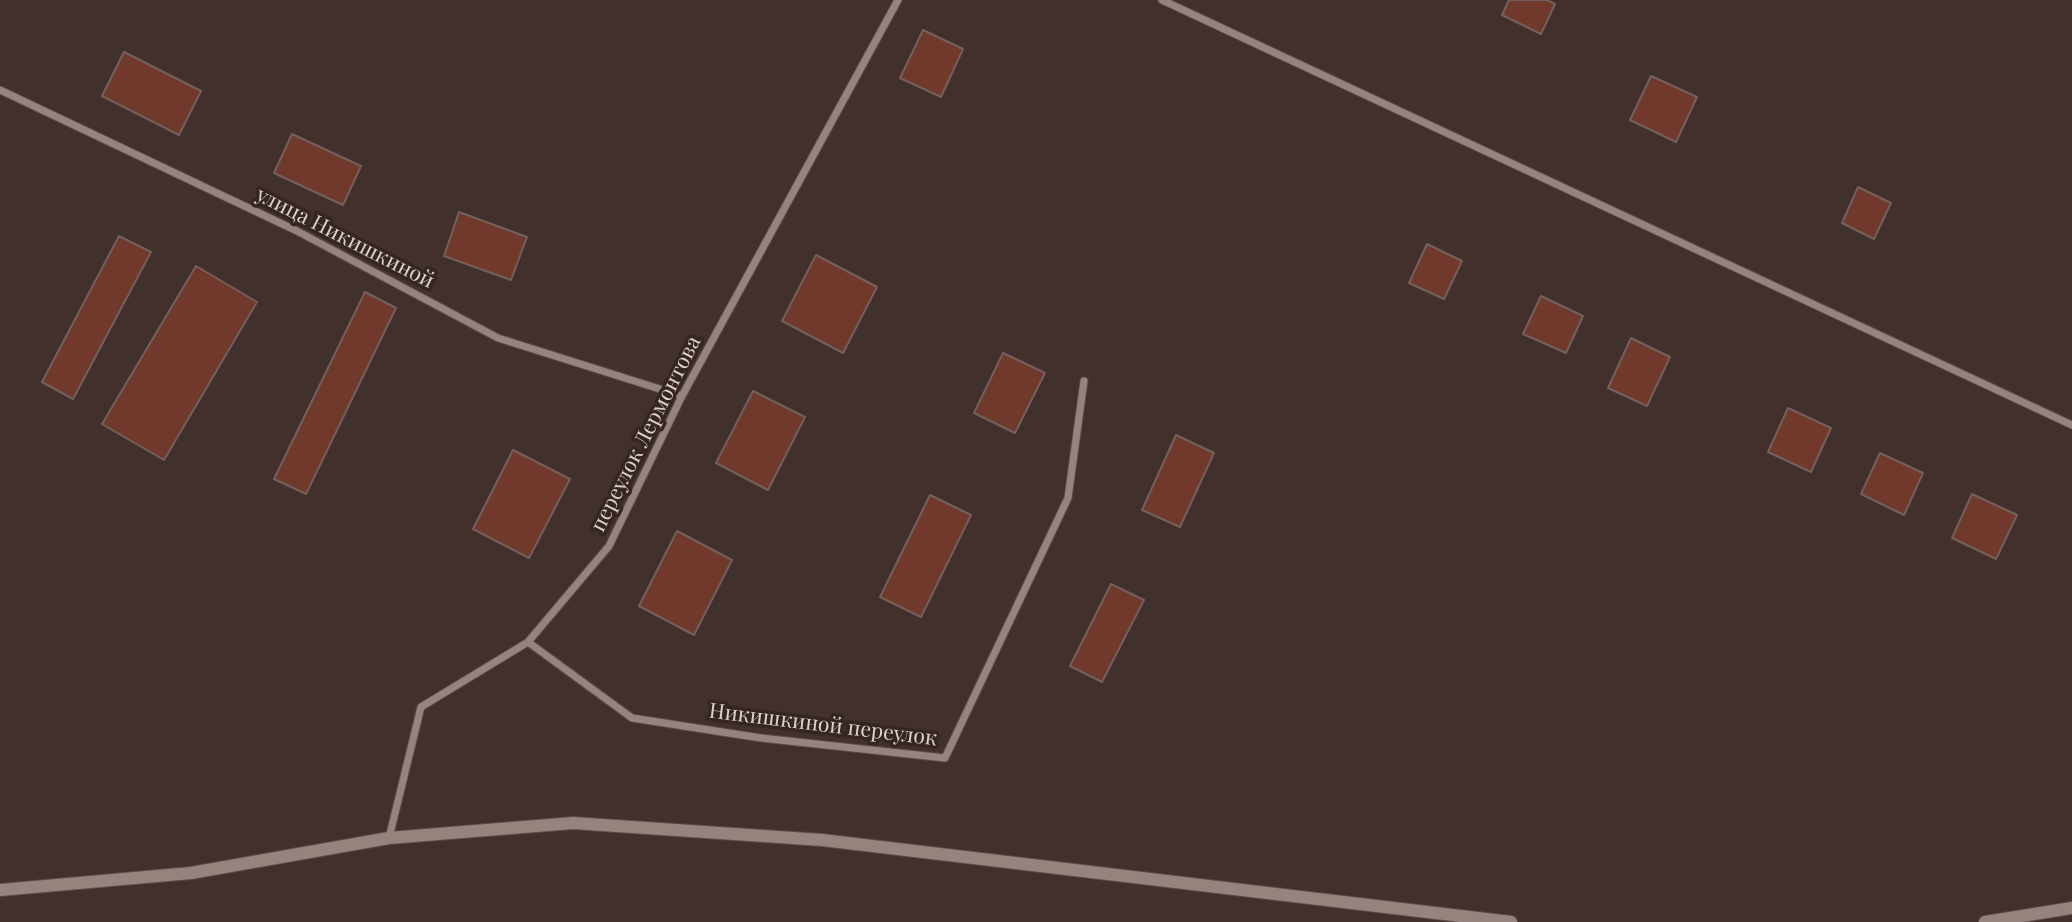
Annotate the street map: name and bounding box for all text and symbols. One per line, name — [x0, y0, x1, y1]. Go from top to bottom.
street label: улица Никишкиной — [252, 182, 438, 294]
street label: переулок Лермонтова — [586, 332, 706, 536]
street label: Никишкиной переулок — [708, 699, 938, 751]

